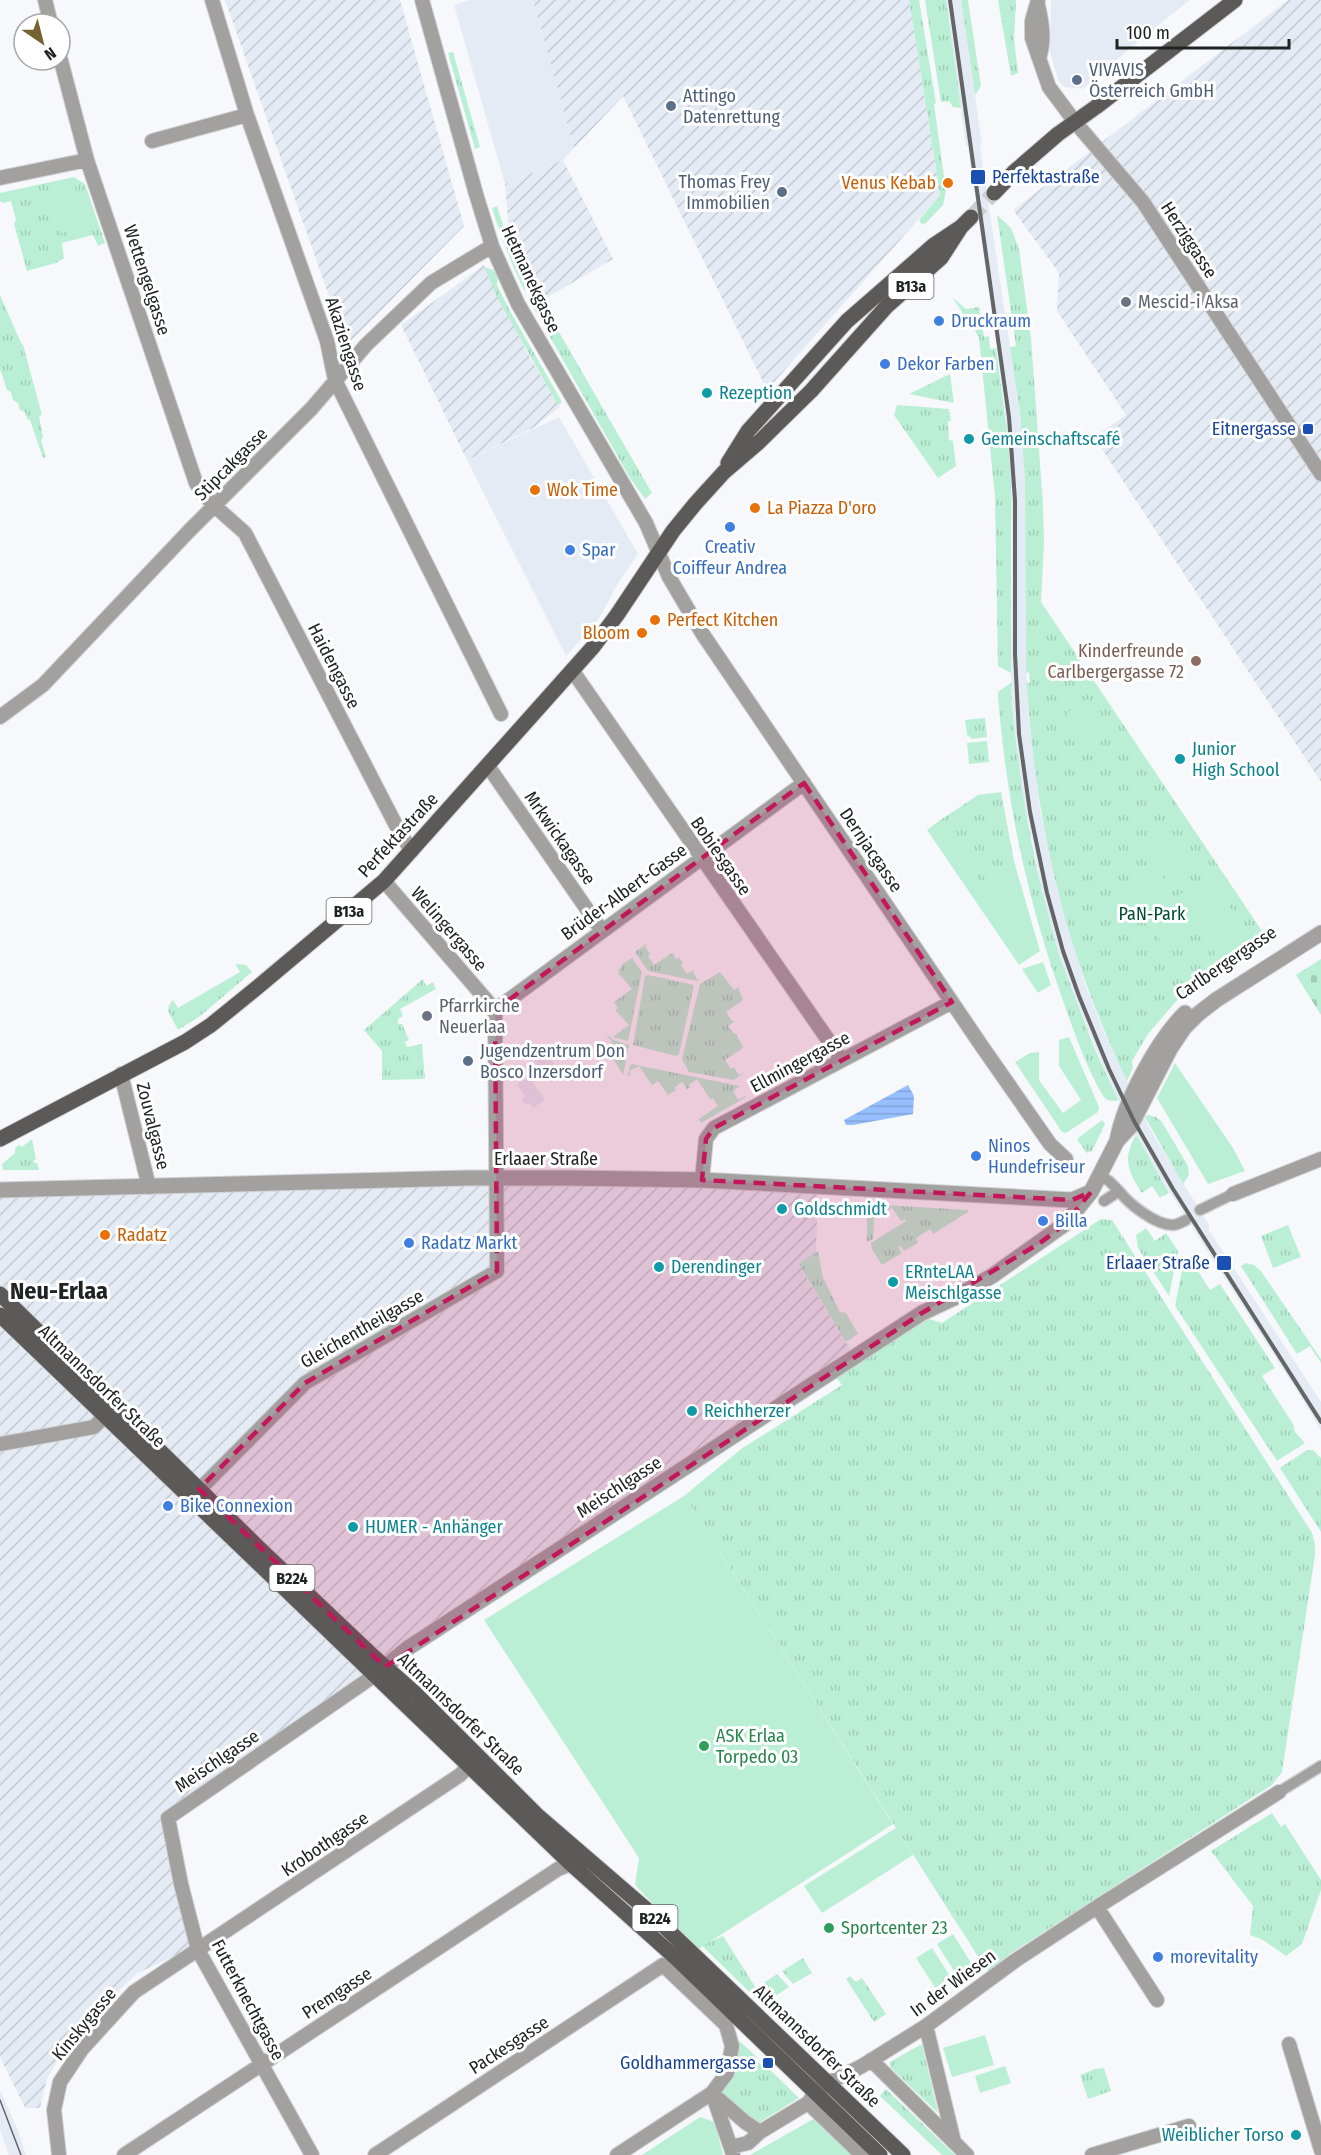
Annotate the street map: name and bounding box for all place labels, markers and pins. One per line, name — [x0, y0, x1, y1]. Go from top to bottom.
place label: VIVAVIS Österreich GmbH — [1089, 59, 1214, 102]
marker: VIVAVIS Österreich GmbH — [1070, 73, 1084, 87]
place label: Attingo Datenrettung — [683, 85, 780, 128]
marker: Attingo Datenrettung — [664, 99, 678, 113]
place label: Perfektastraße — [992, 166, 1100, 188]
marker: Perfektastraße — [969, 168, 987, 186]
place label: Thomas Frey Immobilien — [678, 171, 770, 214]
place label: Venus Kebab — [842, 172, 936, 194]
marker: Venus Kebab — [941, 176, 955, 190]
marker: Thomas Frey Immobilien — [775, 185, 789, 199]
place label: Mescid-i Aksa — [1138, 291, 1239, 313]
marker: Mescid-i Aksa — [1119, 295, 1133, 309]
place label: Druckraum — [951, 310, 1031, 332]
marker: Druckraum — [932, 314, 946, 328]
place label: Dekor Farben — [897, 353, 994, 375]
marker: Dekor Farben — [878, 357, 892, 371]
place label: Rezeption — [719, 382, 792, 404]
marker: Rezeption — [700, 386, 714, 400]
place label: Eitnergasse — [1212, 418, 1296, 440]
marker: Eitnergasse — [1301, 422, 1315, 436]
place label: Gemeinschaftscafé — [981, 428, 1120, 450]
marker: Gemeinschaftscafé — [962, 432, 976, 446]
place label: Wok Time — [547, 479, 618, 501]
marker: Wok Time — [528, 483, 542, 497]
place label: La Piazza D'oro — [767, 497, 876, 519]
marker: La Piazza D'oro — [748, 501, 762, 515]
marker: Creativ Coiffeur Andrea — [723, 520, 737, 534]
place label: Creativ Coiffeur Andrea — [673, 536, 787, 579]
place label: Spar — [582, 539, 616, 561]
marker: Spar — [563, 543, 577, 557]
place label: Perfect Kitchen — [667, 609, 778, 631]
marker: Perfect Kitchen — [648, 613, 662, 627]
place label: Bloom — [583, 622, 630, 644]
marker: Bloom — [635, 626, 649, 640]
place label: Kinderfreunde Carlbergergasse 72 — [1047, 640, 1184, 683]
marker: Kinderfreunde Carlbergergasse 72 — [1189, 654, 1203, 668]
place label: Junior High School — [1192, 738, 1280, 781]
marker: Junior High School — [1173, 752, 1187, 766]
place label: Pfarrkirche Neuerlaa — [439, 995, 520, 1038]
marker: Pfarrkirche Neuerlaa — [420, 1009, 434, 1023]
place label: Jugendzentrum Don Bosco Inzersdorf — [480, 1040, 625, 1083]
marker: Jugendzentrum Don Bosco Inzersdorf — [461, 1054, 475, 1068]
place label: Ninos Hundefriseur — [988, 1135, 1086, 1178]
marker: Ninos Hundefriseur — [969, 1149, 983, 1163]
place label: Goldschmidt — [794, 1198, 887, 1220]
marker: Goldschmidt — [775, 1202, 789, 1216]
place label: Billa — [1055, 1210, 1088, 1232]
marker: Billa — [1036, 1214, 1050, 1228]
place label: Radatz — [117, 1224, 167, 1246]
marker: Radatz — [98, 1228, 112, 1242]
place label: Radatz Markt — [421, 1232, 517, 1254]
marker: Radatz Markt — [402, 1236, 416, 1250]
place label: Erlaaer Straße — [1106, 1252, 1210, 1274]
marker: Erlaaer Straße — [1215, 1254, 1233, 1272]
place label: Derendinger — [671, 1256, 762, 1278]
marker: Derendinger — [652, 1260, 666, 1274]
place label: ERnteLAA Meischlgasse — [905, 1261, 1002, 1304]
marker: ERnteLAA Meischlgasse — [886, 1275, 900, 1289]
place label: Reichherzer — [704, 1400, 792, 1422]
marker: Reichherzer — [685, 1404, 699, 1418]
place label: Bike Connexion — [180, 1495, 293, 1517]
marker: Bike Connexion — [161, 1499, 175, 1513]
place label: HUMER - Anhänger — [365, 1516, 503, 1538]
marker: HUMER - Anhänger — [346, 1520, 360, 1534]
place label: ASK Erlaa Torpedo 03 — [716, 1725, 798, 1768]
marker: ASK Erlaa Torpedo 03 — [697, 1739, 711, 1753]
place label: Sportcenter 23 — [841, 1917, 948, 1939]
marker: Sportcenter 23 — [822, 1921, 836, 1935]
place label: morevitality — [1170, 1946, 1258, 1968]
marker: morevitality — [1151, 1950, 1165, 1964]
place label: Goldhammergasse — [620, 2052, 756, 2074]
marker: Goldhammergasse — [761, 2056, 775, 2070]
place label: Weiblicher Torso — [1162, 2124, 1284, 2146]
marker: Weiblicher Torso — [1289, 2128, 1303, 2142]

